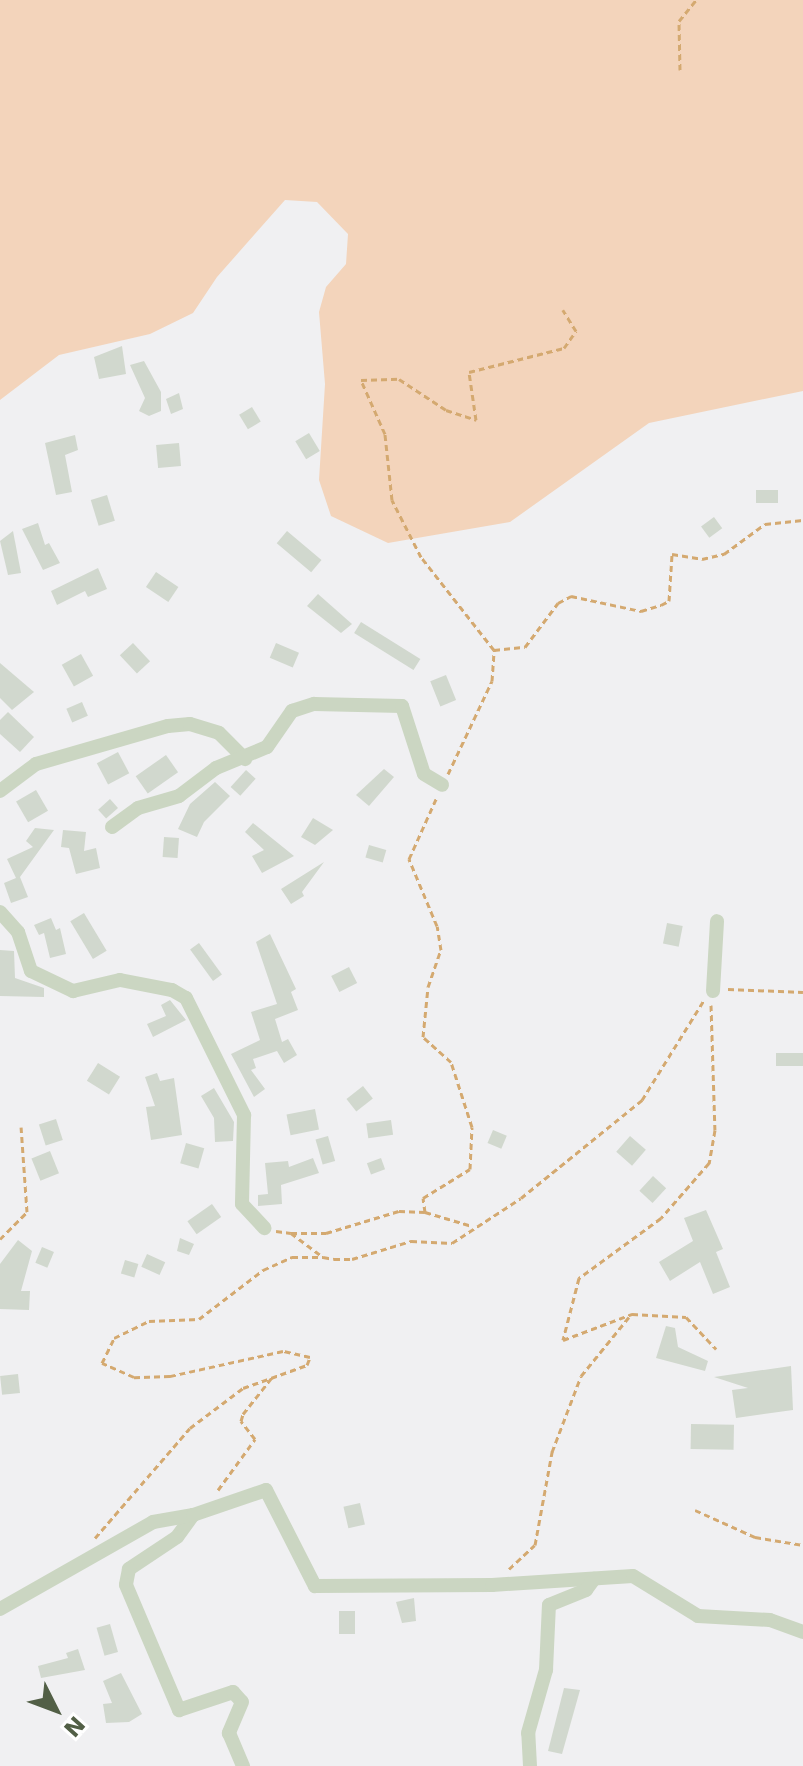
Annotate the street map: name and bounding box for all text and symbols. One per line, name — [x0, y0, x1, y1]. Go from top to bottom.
north arrow — [16, 1670, 96, 1750]
text: N — [59, 1711, 90, 1742]

